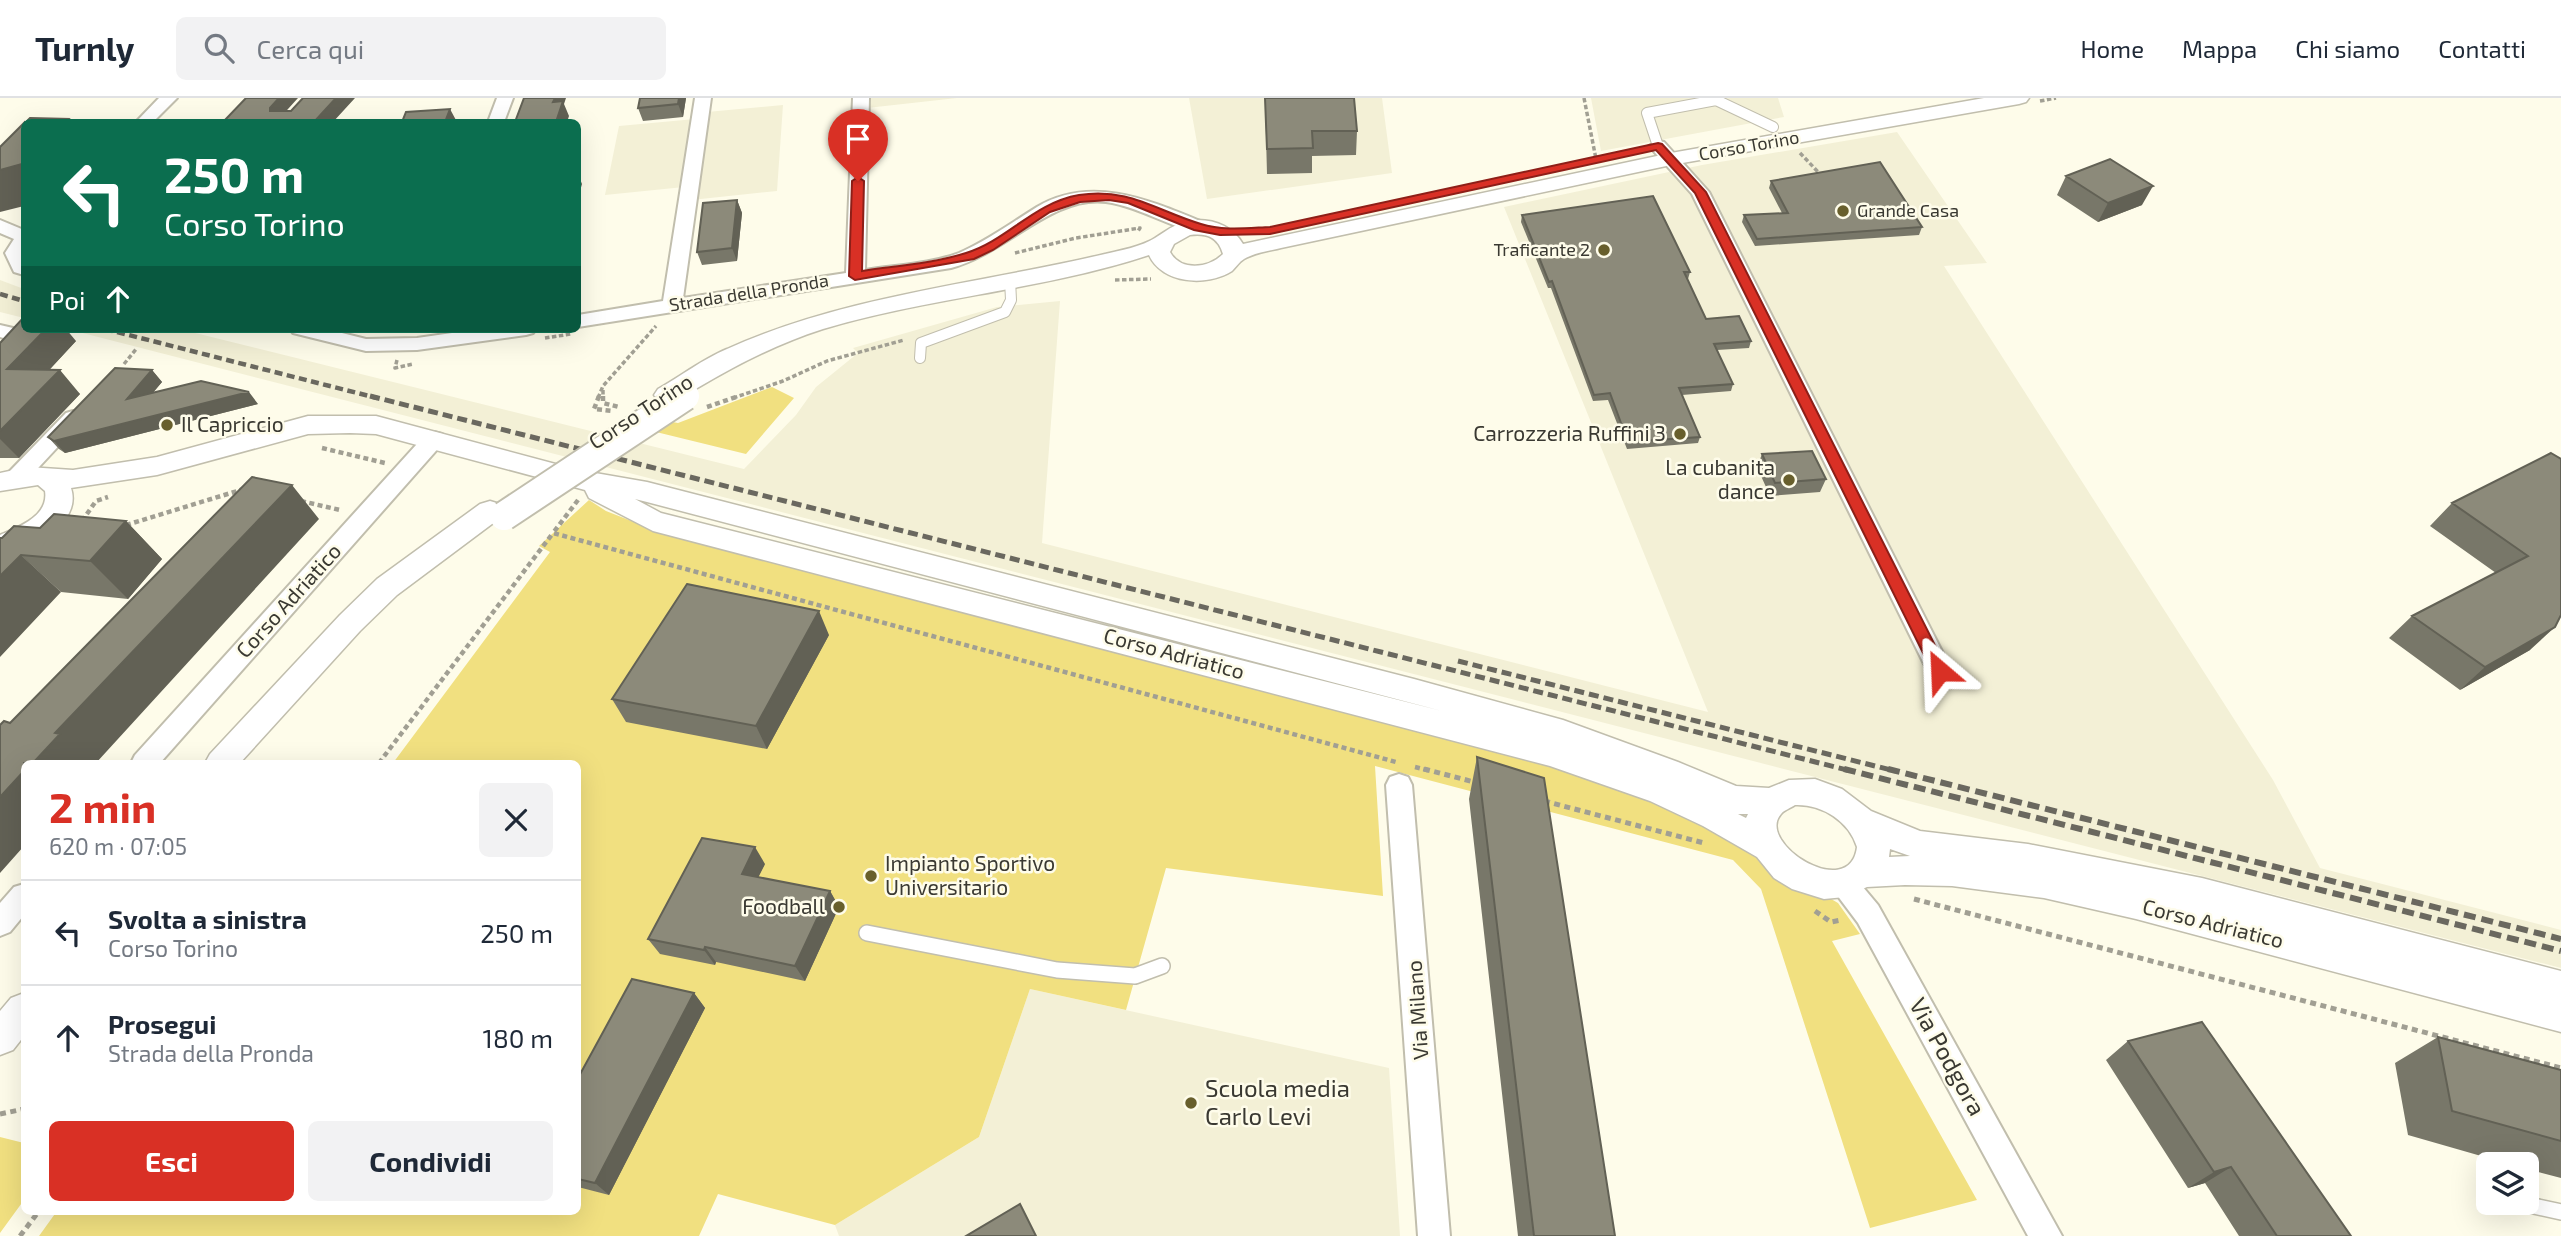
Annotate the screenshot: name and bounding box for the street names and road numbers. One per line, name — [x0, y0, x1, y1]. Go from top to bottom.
street label: Corso Torino — [1697, 125, 1801, 165]
street label: Strada della Pronda — [668, 269, 830, 315]
street label: Corso Torino — [584, 368, 697, 454]
street label: Corso Adriatico — [230, 538, 346, 662]
street label: Corso Adriatico — [1101, 622, 1247, 683]
street label: Corso Adriatico — [2140, 893, 2287, 952]
street label: Via Milano — [1401, 959, 1432, 1061]
street label: Via Podgora — [1904, 992, 1993, 1120]

